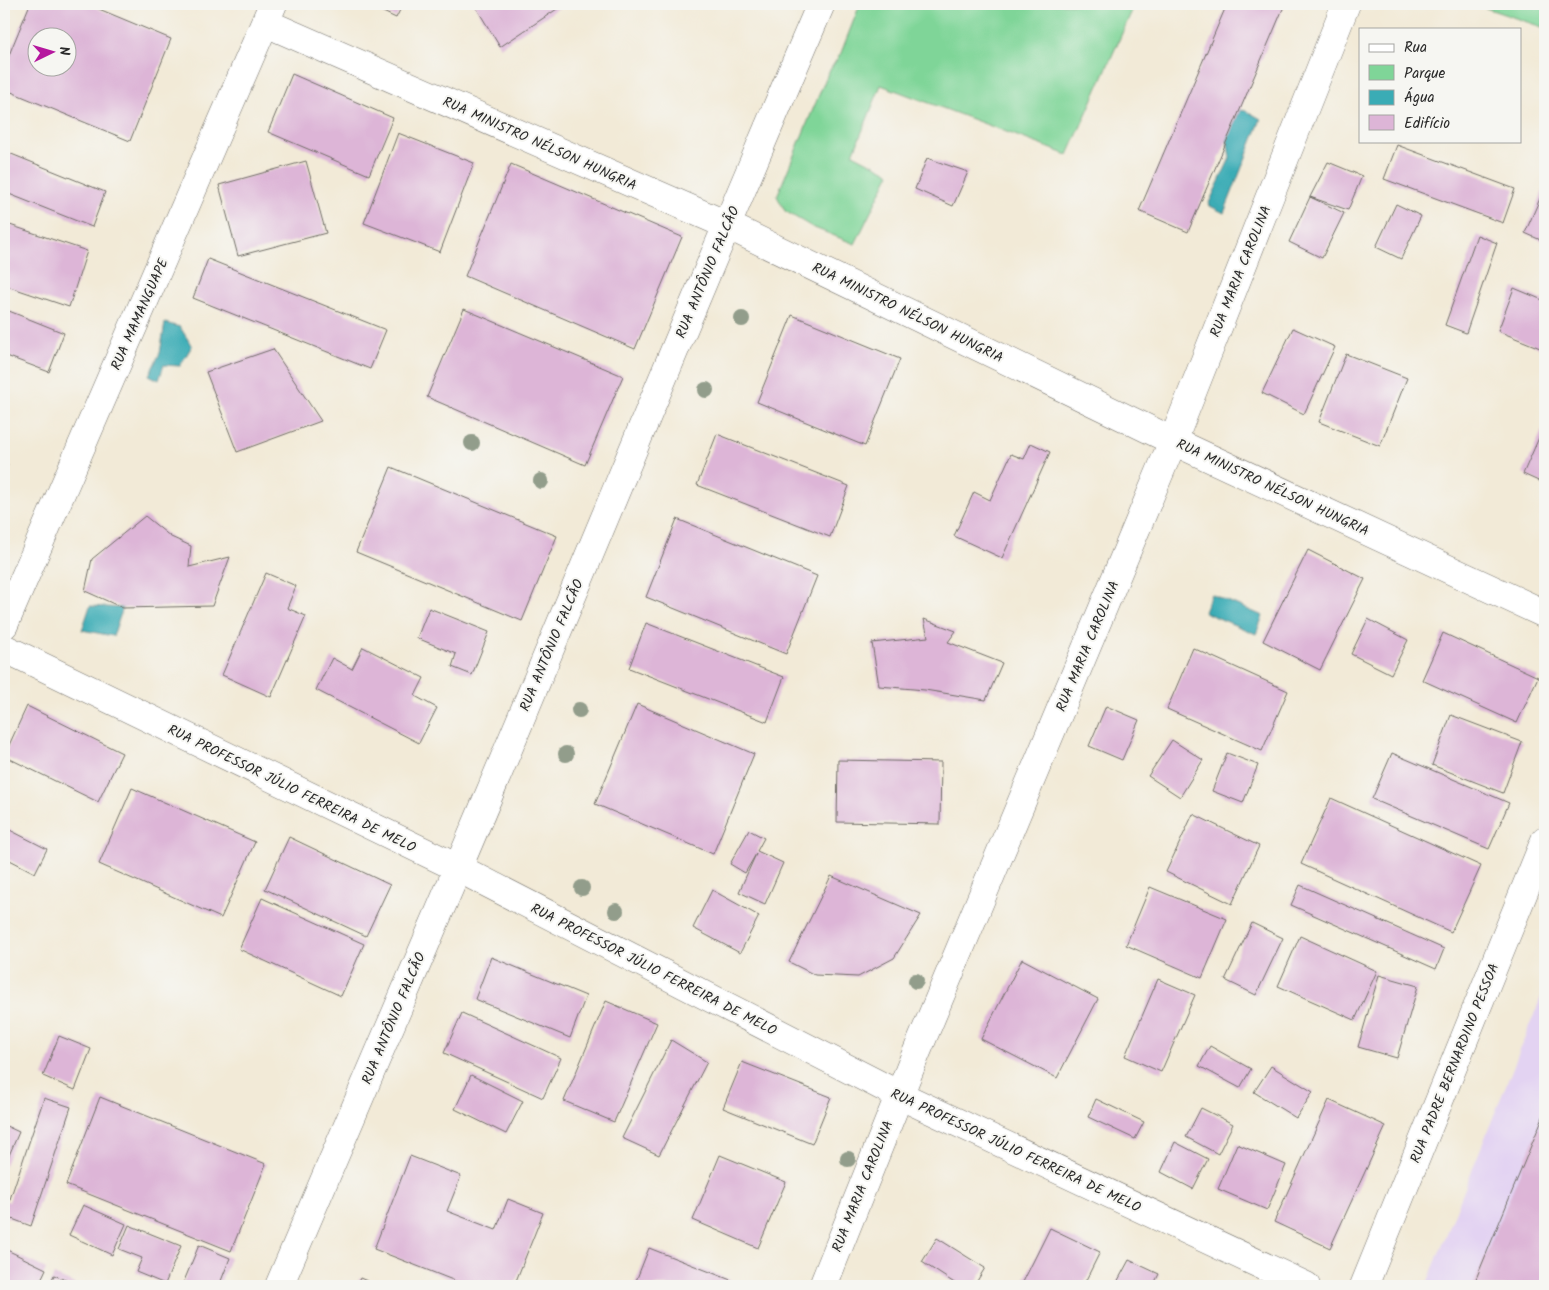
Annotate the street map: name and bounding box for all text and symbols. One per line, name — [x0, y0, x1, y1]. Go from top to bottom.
north arrow — [28, 28, 78, 78]
legend — [1359, 28, 1522, 142]
text: Rua — [1404, 36, 1427, 60]
text: N — [53, 46, 75, 56]
text: Parque — [1404, 62, 1445, 86]
text: Água — [1404, 86, 1435, 110]
street label: RUA MINISTRO NÉLSON HUNGRIA — [439, 91, 640, 197]
text: Edifício — [1404, 112, 1450, 136]
street label: RUA ANTÔNIO FALCÃO — [670, 202, 746, 342]
street label: RUA MARIA CAROLINA — [1204, 202, 1277, 341]
street label: RUA MAMANGUAPE — [105, 254, 175, 374]
street label: RUA MINISTRO NÉLSON HUNGRIA — [808, 257, 1007, 369]
street label: RUA MINISTRO NÉLSON HUNGRIA — [1173, 433, 1373, 542]
street label: RUA ANTÔNIO FALCÃO — [514, 575, 590, 715]
street label: RUA MARIA CAROLINA — [1050, 577, 1125, 715]
street label: RUA PROFESSOR JÚLIO FERREIRA DE MELO — [164, 719, 420, 859]
street label: RUA PROFESSOR JÚLIO FERREIRA DE MELO — [527, 898, 781, 1042]
street label: RUA ANTÔNIO FALCÃO — [356, 948, 432, 1088]
street label: RUA PADRE BERNARDINO PESSOA — [1405, 960, 1505, 1167]
street label: RUA PROFESSOR JÚLIO FERREIRA DE MELO — [887, 1083, 1145, 1219]
street label: RUA MARIA CAROLINA — [826, 1117, 899, 1256]

